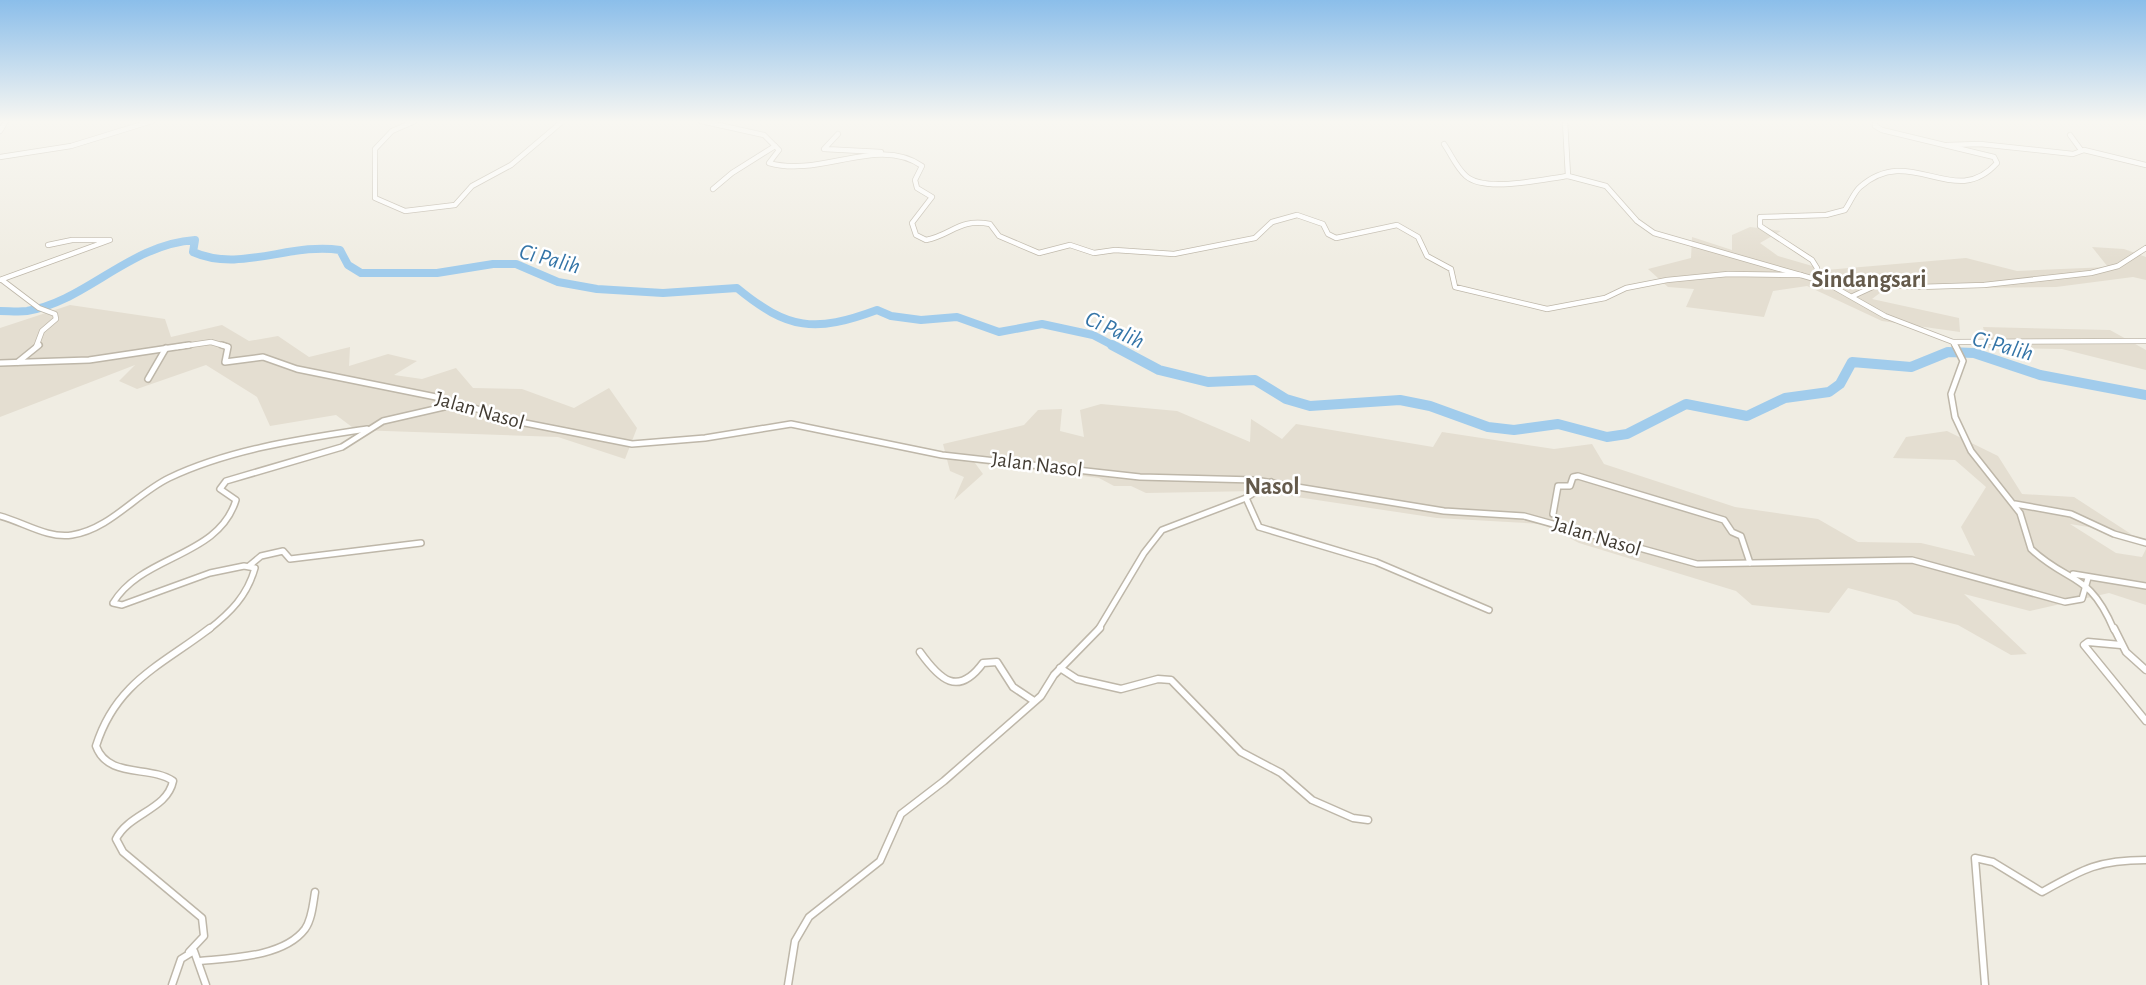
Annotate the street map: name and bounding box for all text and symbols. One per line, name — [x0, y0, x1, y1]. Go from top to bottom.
water label: Ci Palih — [517, 240, 583, 279]
district label: Sindangsari — [1812, 268, 1926, 292]
water label: Ci Palih — [1081, 307, 1147, 353]
water label: Ci Palih — [1970, 327, 2036, 366]
street label: Jalan Nasol — [433, 388, 527, 433]
street label: Jalan Nasol — [990, 448, 1084, 481]
district label: Nasol — [1244, 475, 1300, 499]
street label: Jalan Nasol — [1550, 513, 1644, 560]

